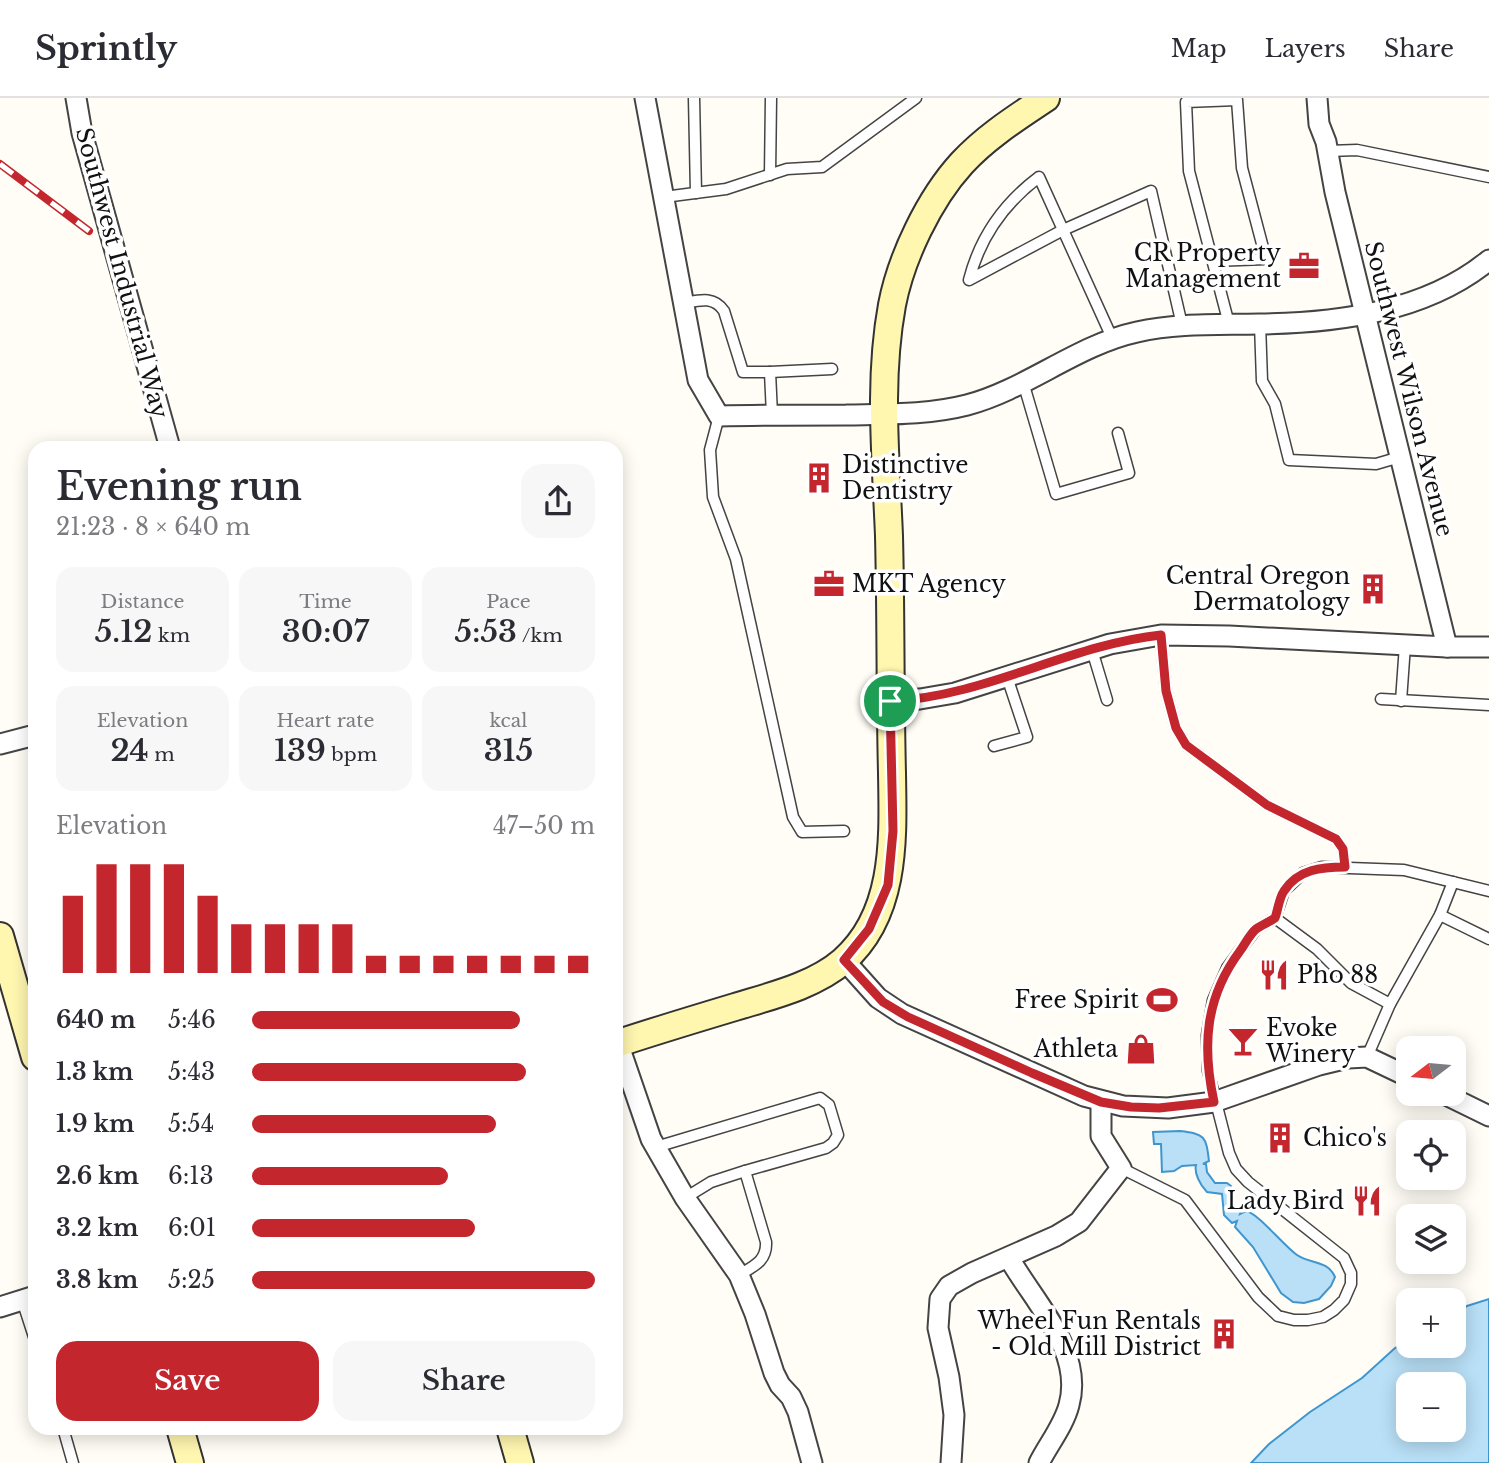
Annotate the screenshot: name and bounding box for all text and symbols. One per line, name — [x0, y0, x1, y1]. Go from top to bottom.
text: Sprintly — [35, 28, 177, 69]
text: Map — [1171, 34, 1227, 63]
text: Layers — [1265, 34, 1346, 63]
text: Share — [1384, 34, 1454, 63]
street label: Southwest Industrial Way — [70, 125, 174, 422]
street label: Southwest Wilson Avenue — [1359, 238, 1459, 540]
place label: CR Property Management — [1125, 239, 1281, 293]
office icon: CR Property Management — [1287, 249, 1321, 283]
place label: Distinctive Dentistry — [842, 451, 968, 505]
building icon: Distinctive Dentistry — [802, 461, 836, 495]
text: Evening run — [56, 463, 302, 510]
button: share — [521, 464, 595, 538]
text: 21:23 · 8 × 640 m — [56, 513, 250, 541]
place label: Central Oregon Dermatology — [1166, 562, 1350, 616]
office icon: MKT Agency — [812, 567, 846, 601]
place label: MKT Agency — [852, 570, 1006, 598]
building icon: Central Oregon Dermatology — [1356, 572, 1390, 606]
text: Distance — [101, 590, 184, 613]
text: Time — [299, 590, 352, 613]
text: Pace — [486, 590, 531, 613]
text: 5.12 — [95, 613, 153, 650]
text: 30:07 — [282, 613, 369, 650]
text: 5:53 — [454, 613, 517, 650]
text: km — [153, 624, 190, 647]
text: /km — [517, 624, 563, 647]
pin — [860, 671, 920, 731]
icon: arrive — [871, 682, 909, 720]
text: Elevation — [97, 709, 188, 732]
text: Heart rate — [277, 709, 374, 732]
text: kcal — [490, 709, 527, 732]
text: 24 — [110, 732, 149, 769]
text: 139 — [274, 732, 326, 769]
text: 315 — [484, 732, 533, 769]
text: m — [149, 743, 175, 766]
text: bpm — [326, 743, 377, 766]
text: Elevation — [56, 812, 167, 840]
text: 47–50 m — [493, 812, 595, 840]
restaurant icon: Pho 88 — [1257, 958, 1291, 992]
place label: Pho 88 — [1297, 961, 1378, 989]
sports icon: Free Spirit — [1145, 983, 1179, 1017]
place label: Free Spirit — [1014, 986, 1139, 1014]
text: 640 m — [56, 1006, 136, 1034]
text: 5:46 — [168, 1006, 216, 1034]
place label: Evoke Winery — [1265, 1014, 1356, 1068]
bar icon: Evoke Winery — [1226, 1024, 1260, 1058]
shop icon: Athleta — [1124, 1032, 1158, 1066]
place label: Athleta — [1033, 1035, 1118, 1063]
north arrow — [1396, 1036, 1466, 1106]
map controls — [1396, 1036, 1466, 1442]
text: 1.3 km — [56, 1058, 134, 1086]
text: 5:43 — [168, 1058, 215, 1086]
text: 1.9 km — [56, 1110, 134, 1138]
text: 5:54 — [168, 1110, 214, 1138]
button: locate — [1396, 1120, 1466, 1190]
building icon: Chico's — [1263, 1121, 1297, 1155]
place label: Chico's — [1303, 1124, 1387, 1152]
text: 2.6 km — [56, 1162, 139, 1190]
text: 6:13 — [168, 1162, 214, 1190]
restaurant icon: Lady Bird — [1350, 1184, 1384, 1218]
place label: Lady Bird — [1227, 1187, 1344, 1215]
button: layers — [1396, 1204, 1466, 1274]
text: 3.2 km — [56, 1214, 138, 1242]
text: 6:01 — [168, 1214, 216, 1242]
text: 3.8 km — [56, 1266, 138, 1294]
text: 5:25 — [168, 1266, 215, 1294]
button: + — [1396, 1288, 1466, 1358]
place label: Wheel Fun Rentals - Old Mill District — [977, 1307, 1201, 1361]
building icon: Wheel Fun Rentals - Old Mill District — [1207, 1317, 1241, 1351]
button: Save — [56, 1341, 319, 1421]
button: Share — [333, 1341, 595, 1421]
button: − — [1396, 1372, 1466, 1442]

